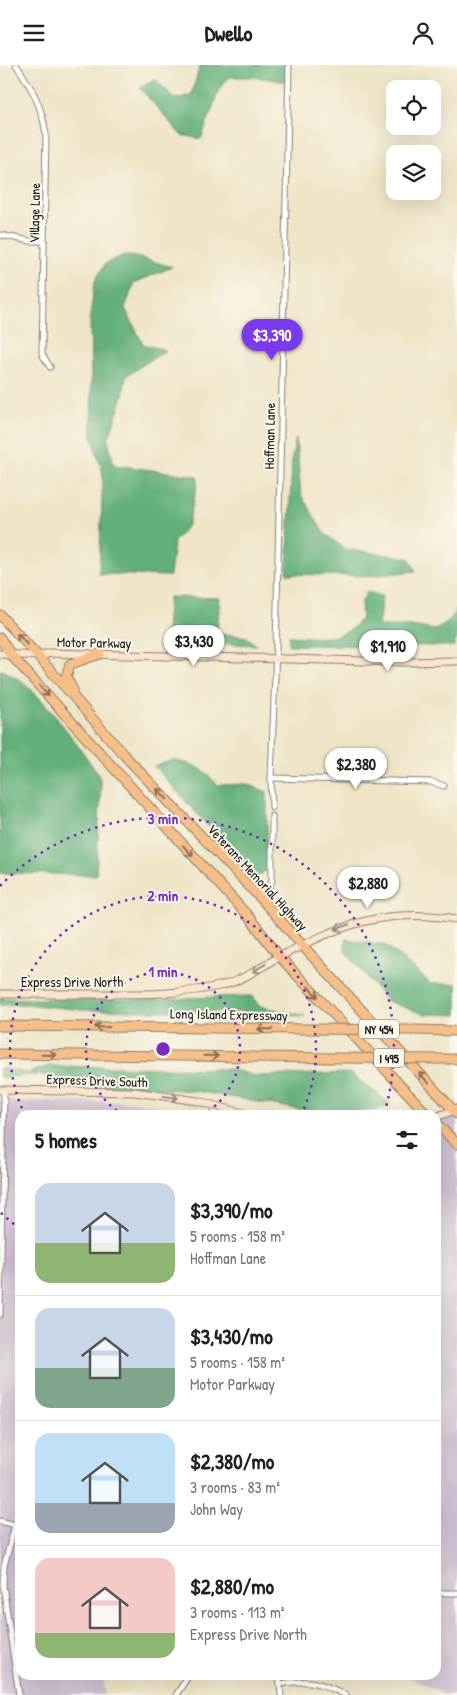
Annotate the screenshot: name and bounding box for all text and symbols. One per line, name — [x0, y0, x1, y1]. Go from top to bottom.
text: Dwello — [205, 18, 252, 48]
icon: menu — [20, 19, 48, 47]
icon: person — [409, 19, 437, 47]
map controls — [386, 80, 441, 200]
button: locate — [386, 80, 441, 135]
button: layers — [386, 145, 441, 200]
street label: Village Lane — [24, 182, 45, 243]
pin: $3,390 — [231, 319, 313, 361]
text: $3,390 — [253, 324, 291, 346]
street label: Hoffman Lane — [259, 402, 279, 470]
pin: $3,430 — [153, 625, 235, 667]
pin: $1,910 — [347, 629, 429, 672]
text: $3,430 — [175, 630, 213, 652]
one-way arrow — [16, 632, 28, 645]
street label: Motor Parkway — [57, 632, 131, 653]
text: $1,910 — [370, 635, 406, 657]
one-way arrow — [38, 685, 50, 698]
pin: $2,380 — [315, 747, 397, 790]
text: $2,380 — [336, 753, 376, 775]
one-way arrow — [156, 787, 168, 800]
text: 3 min — [148, 808, 178, 829]
street label: Veterans Memorial Highway — [203, 820, 313, 935]
one-way arrow — [182, 844, 194, 857]
pin: $2,880 — [327, 867, 409, 909]
text: $2,880 — [348, 872, 388, 894]
text: 2 min — [148, 885, 179, 906]
one-way arrow — [335, 923, 351, 932]
text: 1 min — [148, 961, 178, 982]
one-way arrow — [252, 963, 266, 974]
street label: Express Drive North — [21, 972, 123, 992]
one-way arrow — [307, 986, 319, 999]
street label: Long Island Expressway — [170, 1003, 288, 1026]
road number: NY 454 — [359, 1019, 399, 1039]
one-way arrow — [94, 1022, 110, 1032]
one-way arrow — [257, 1024, 273, 1033]
centre of rings — [154, 1040, 172, 1058]
road number: I 495 — [374, 1049, 404, 1067]
one-way arrow — [40, 1050, 56, 1060]
one-way arrow — [203, 1052, 219, 1061]
street label: Express Drive South — [46, 1069, 148, 1092]
one-way arrow — [418, 1072, 430, 1085]
one-way arrow — [163, 1093, 179, 1103]
text: 5 homes — [35, 1126, 97, 1155]
icon: filters — [393, 1126, 421, 1154]
text: $3,390/mo — [190, 1196, 272, 1225]
icon: home — [75, 1203, 135, 1263]
text: 5 rooms · 158 m² — [190, 1225, 285, 1247]
text: Hoffman Lane — [190, 1247, 266, 1269]
text: $3,430/mo — [190, 1322, 273, 1351]
icon: home — [75, 1328, 135, 1388]
text: 5 rooms · 158 m² — [190, 1351, 285, 1373]
text: Motor Parkway — [190, 1373, 275, 1395]
text: $2,380/mo — [190, 1447, 274, 1476]
icon: home — [75, 1453, 135, 1513]
text: 3 rooms · 83 m² — [190, 1476, 280, 1498]
text: John Way — [190, 1498, 243, 1520]
text: $2,880/mo — [190, 1572, 274, 1601]
icon: home — [75, 1578, 135, 1638]
text: 3 rooms · 113 m² — [190, 1601, 285, 1623]
text: Express Drive North — [190, 1623, 307, 1645]

